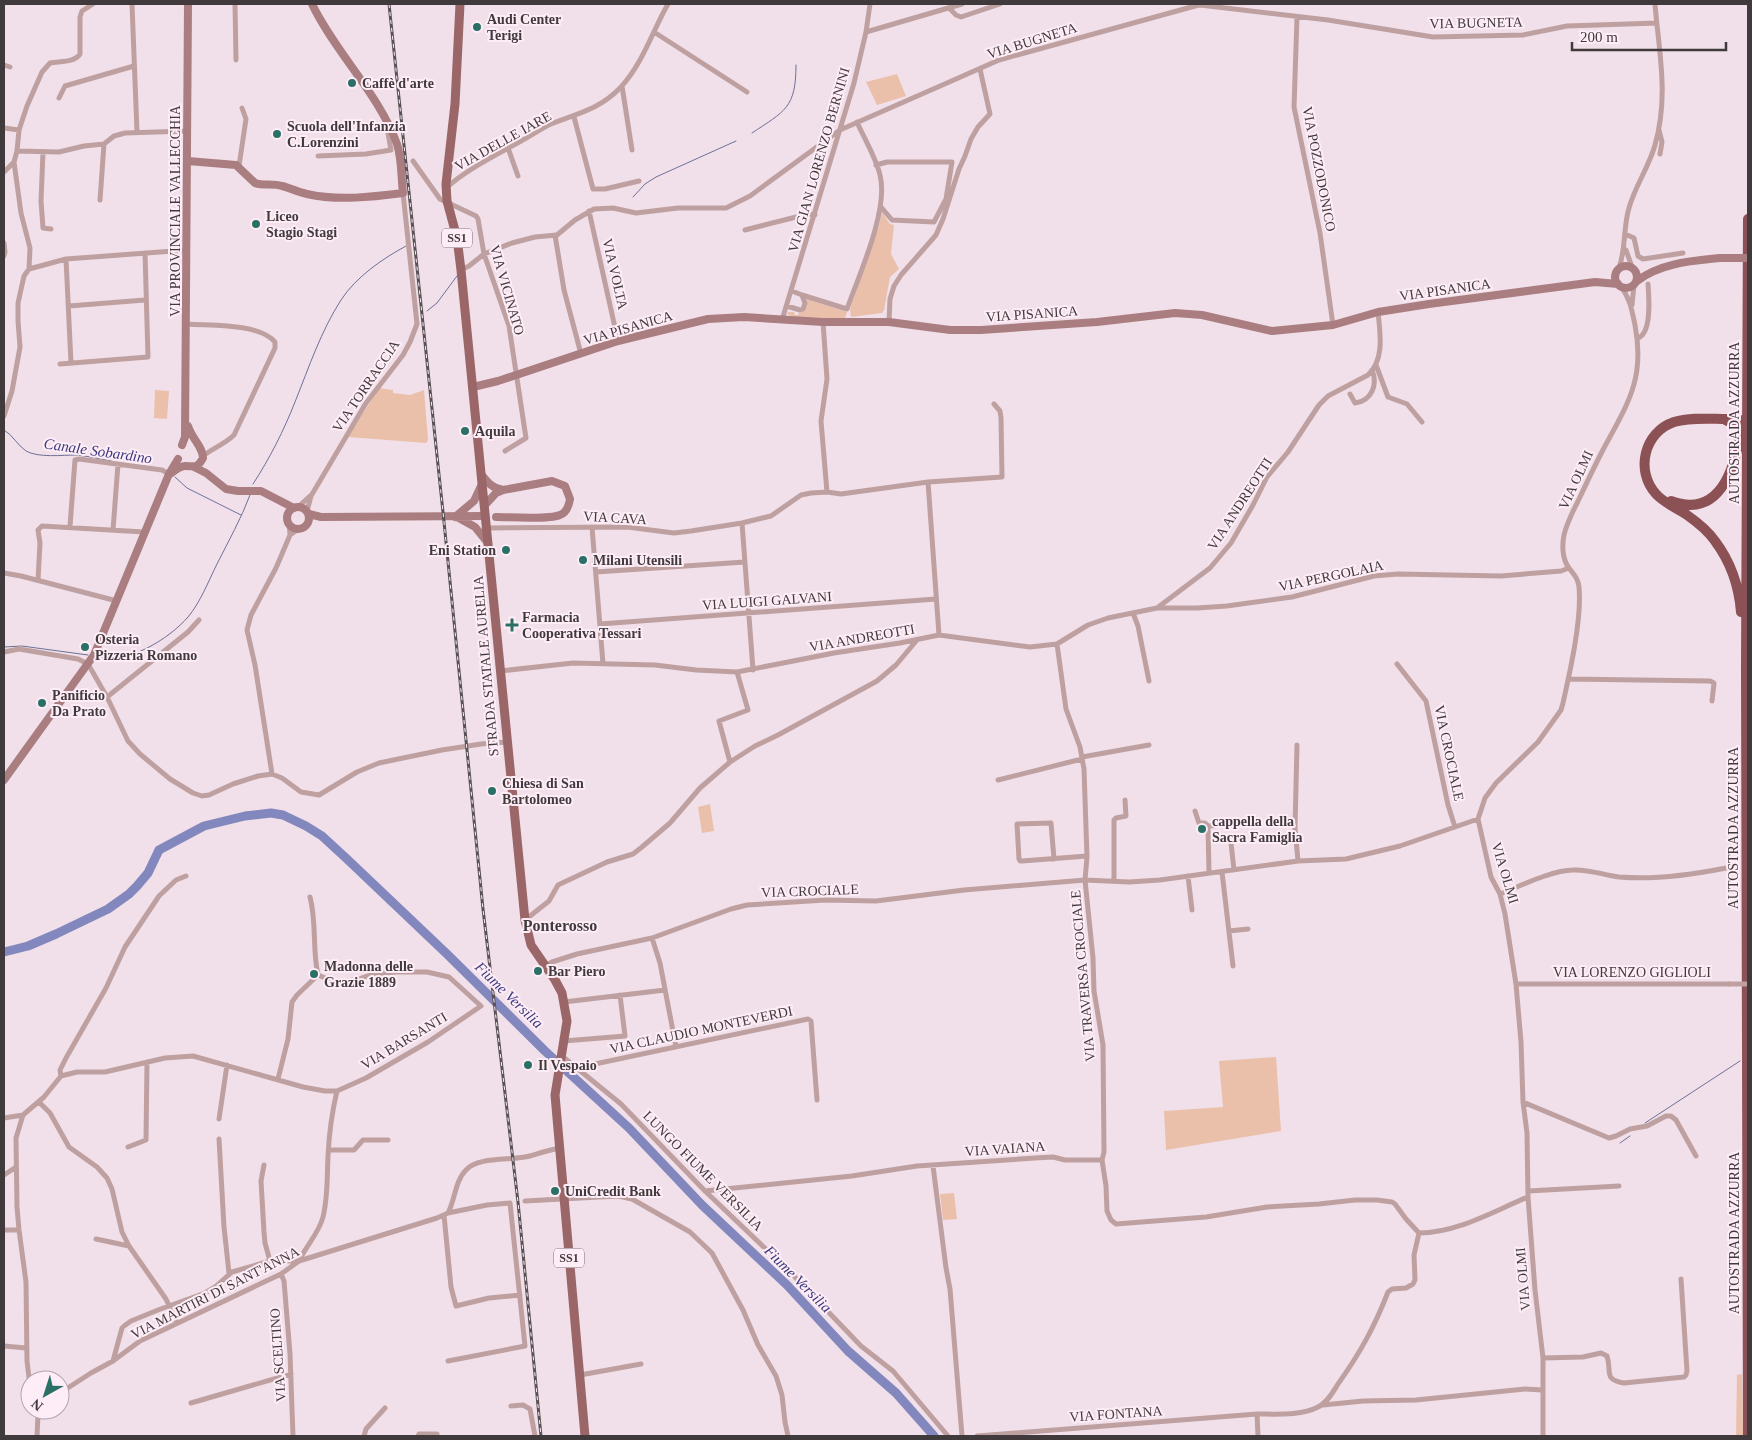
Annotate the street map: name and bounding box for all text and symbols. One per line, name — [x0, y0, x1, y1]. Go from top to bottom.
place label: Audi Center Terigi — [487, 12, 561, 43]
street label: VIA BUGNETA — [1429, 15, 1524, 31]
street label: VIA BUGNETA — [985, 20, 1080, 62]
scale bar — [1572, 20, 1726, 52]
marker: Audi Center Terigi — [471, 21, 483, 33]
text: 200 m — [1580, 29, 1618, 45]
street label: VIA GIAN LORENZO BERNINI — [785, 65, 853, 254]
place label: Caffè d'arte — [362, 76, 434, 91]
marker: Caffè d'arte — [346, 77, 358, 89]
street label: VIA PROVINCIALE VALLECCHIA — [168, 104, 183, 317]
street label: VIA POZZODONICO — [1300, 105, 1338, 233]
street label: VIA DELLE IARE — [452, 108, 554, 174]
place label: Scuola dell'Infanzia C.Lorenzini — [287, 119, 406, 150]
marker: Scuola dell'Infanzia C.Lorenzini — [271, 128, 283, 140]
place label: Liceo Stagio Stagi — [266, 209, 337, 240]
marker: Liceo Stagio Stagi — [250, 218, 262, 230]
road number: SS1 — [442, 228, 472, 248]
street label: VIA VOLTA — [600, 237, 631, 312]
street label: VIA VICINATO — [487, 243, 527, 337]
street label: VIA PISANICA — [1398, 276, 1493, 304]
street label: VIA PISANICA — [985, 303, 1079, 325]
street label: VIA PISANICA — [582, 308, 675, 348]
street label: VIA TORRACCIA — [330, 336, 403, 435]
street label: AUTOSTRADA AZZURRA — [1727, 341, 1742, 504]
place label: Aquila — [475, 424, 515, 439]
marker: Aquila — [459, 425, 471, 437]
water label: Canale Sobardino — [43, 435, 154, 467]
street label: VIA OLMI — [1556, 448, 1596, 512]
street label: VIA ANDREOTTI — [1205, 455, 1276, 553]
street label: VIA CAVA — [583, 509, 648, 527]
place label: Eni Station — [429, 543, 496, 558]
marker: Eni Station — [500, 544, 512, 556]
place label: Milani Utensili — [593, 553, 682, 568]
marker: Milani Utensili — [577, 554, 589, 566]
street label: VIA PERGOLAIA — [1277, 557, 1386, 594]
street label: STRADA STATALE AURELIA — [471, 574, 501, 757]
street label: VIA LUIGI GALVANI — [702, 589, 833, 613]
place label: Farmacia Cooperativa Tessari — [522, 610, 642, 641]
marker: Farmacia Cooperativa Tessari — [506, 619, 518, 631]
street label: VIA ANDREOTTI — [808, 621, 916, 655]
place label: Osteria Pizzeria Romano — [95, 632, 197, 663]
marker: Osteria Pizzeria Romano — [79, 641, 91, 653]
place label: Panificio Da Prato — [52, 688, 106, 719]
marker: Panificio Da Prato — [36, 697, 48, 709]
street label: VIA CROCIALE — [1432, 704, 1466, 802]
street label: AUTOSTRADA AZZURRA — [1726, 746, 1741, 909]
place label: Chiesa di San Bartolomeo — [502, 776, 584, 807]
marker: Chiesa di San Bartolomeo — [486, 785, 498, 797]
place label: cappella della Sacra Famiglia — [1212, 814, 1303, 845]
marker: cappella della Sacra Famiglia — [1196, 823, 1208, 835]
street label: VIA OLMI — [1489, 840, 1522, 906]
street label: VIA CROCIALE — [761, 882, 859, 900]
street label: VIA TRAVERSA CROCIALE — [1068, 890, 1098, 1062]
district label: Ponterosso — [523, 917, 597, 934]
water label: Fiume Versilia — [471, 958, 546, 1031]
place label: Madonna delle Grazie 1889 — [324, 959, 413, 990]
place label: Bar Piero — [548, 964, 605, 979]
marker: Bar Piero — [532, 965, 544, 977]
street label: VIA LORENZO GIGLIOLI — [1553, 965, 1711, 980]
marker: Madonna delle Grazie 1889 — [308, 968, 320, 980]
street label: VIA CLAUDIO MONTEVERDI — [608, 1003, 794, 1057]
street label: VIA BARSANTI — [358, 1009, 450, 1073]
place label: Il Vespaio — [538, 1058, 597, 1073]
marker: Il Vespaio — [522, 1059, 534, 1071]
street label: LUNGO FIUME VERSILIA — [640, 1108, 767, 1235]
street label: VIA VAIANA — [964, 1139, 1047, 1159]
street label: AUTOSTRADA AZZURRA — [1727, 1151, 1742, 1314]
place label: UniCredit Bank — [565, 1184, 661, 1199]
marker: UniCredit Bank — [549, 1185, 561, 1197]
water label: Fiume Versilia — [761, 1242, 835, 1316]
street label: VIA MARTIRI DI SANT'ANNA — [128, 1243, 303, 1342]
street label: VIA OLMI — [1513, 1246, 1533, 1311]
road number: SS1 — [554, 1248, 584, 1268]
street label: VIA SCELTINO — [267, 1308, 289, 1402]
north arrow — [20, 1370, 70, 1420]
text: N — [28, 1396, 46, 1414]
street label: VIA FONTANA — [1069, 1403, 1164, 1425]

